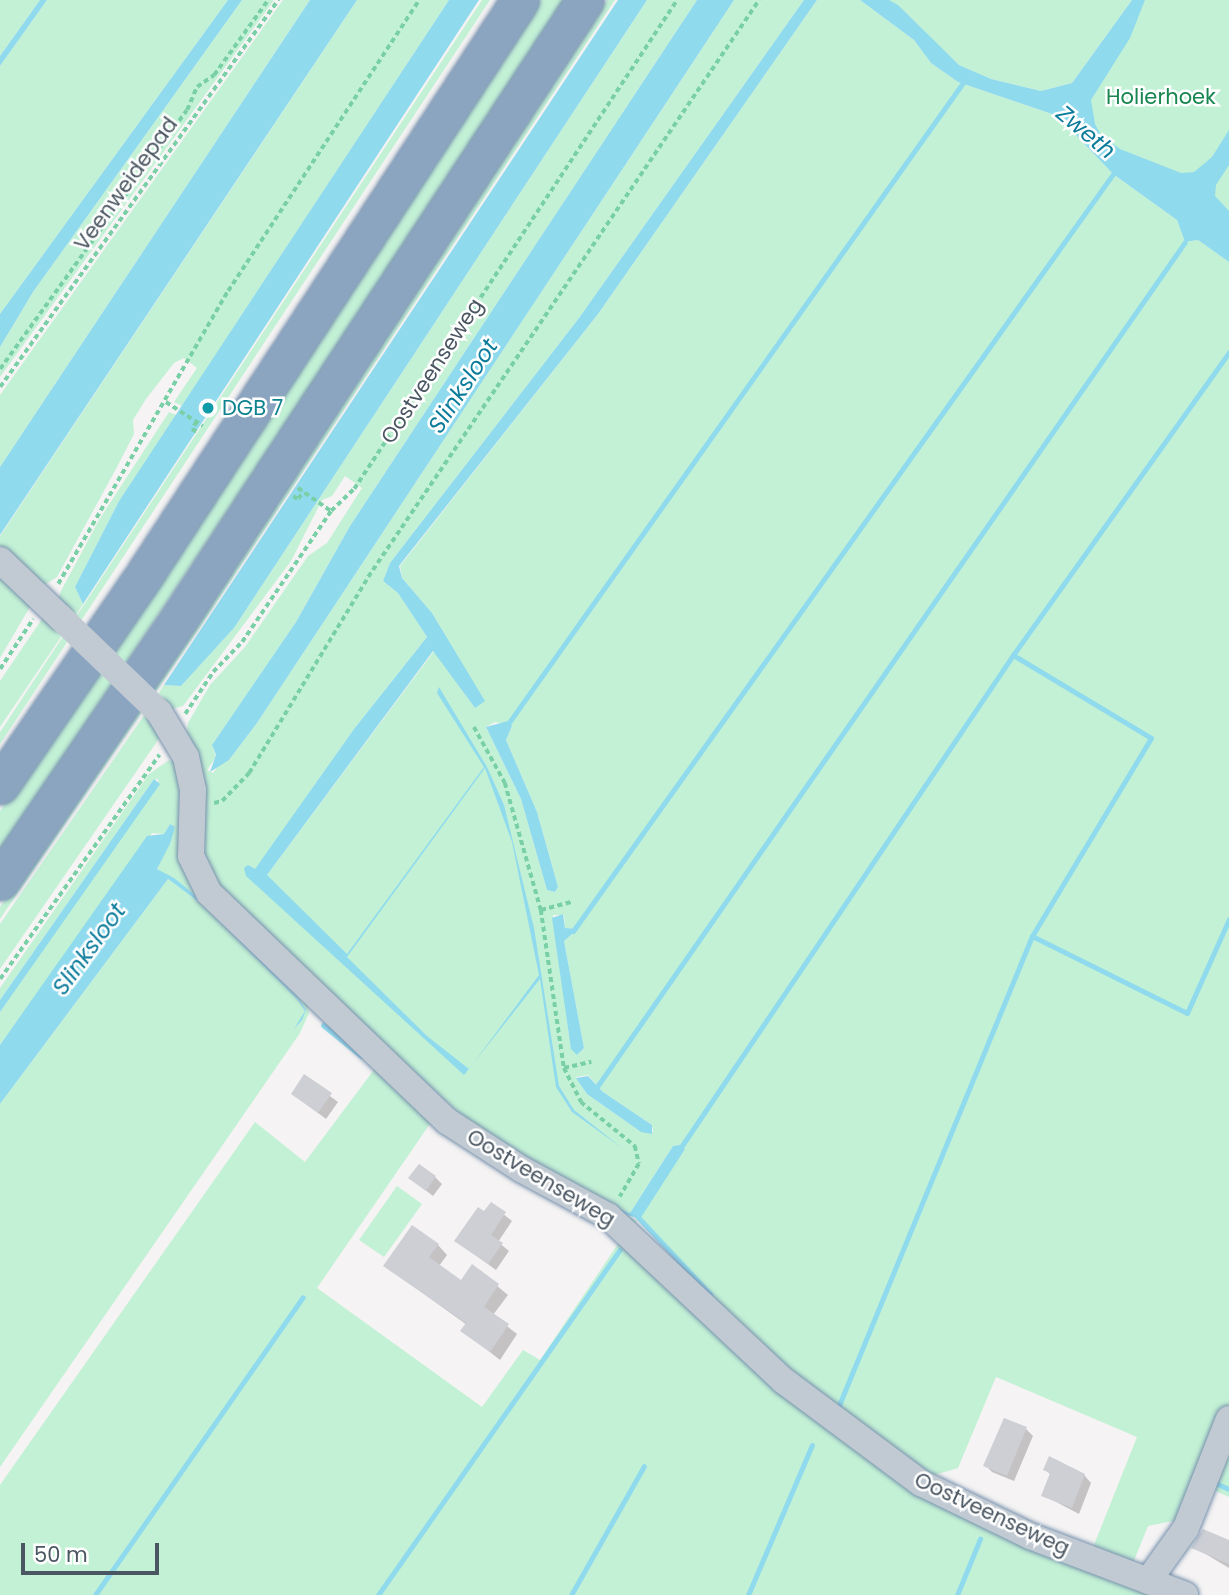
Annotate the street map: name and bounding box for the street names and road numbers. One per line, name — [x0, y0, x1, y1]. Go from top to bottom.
street label: Veenweidepad — [69, 112, 183, 256]
street label: Oostveenseweg — [376, 294, 488, 448]
street label: Oostveenseweg — [462, 1124, 620, 1232]
street label: Oostveenseweg — [910, 1467, 1074, 1561]

